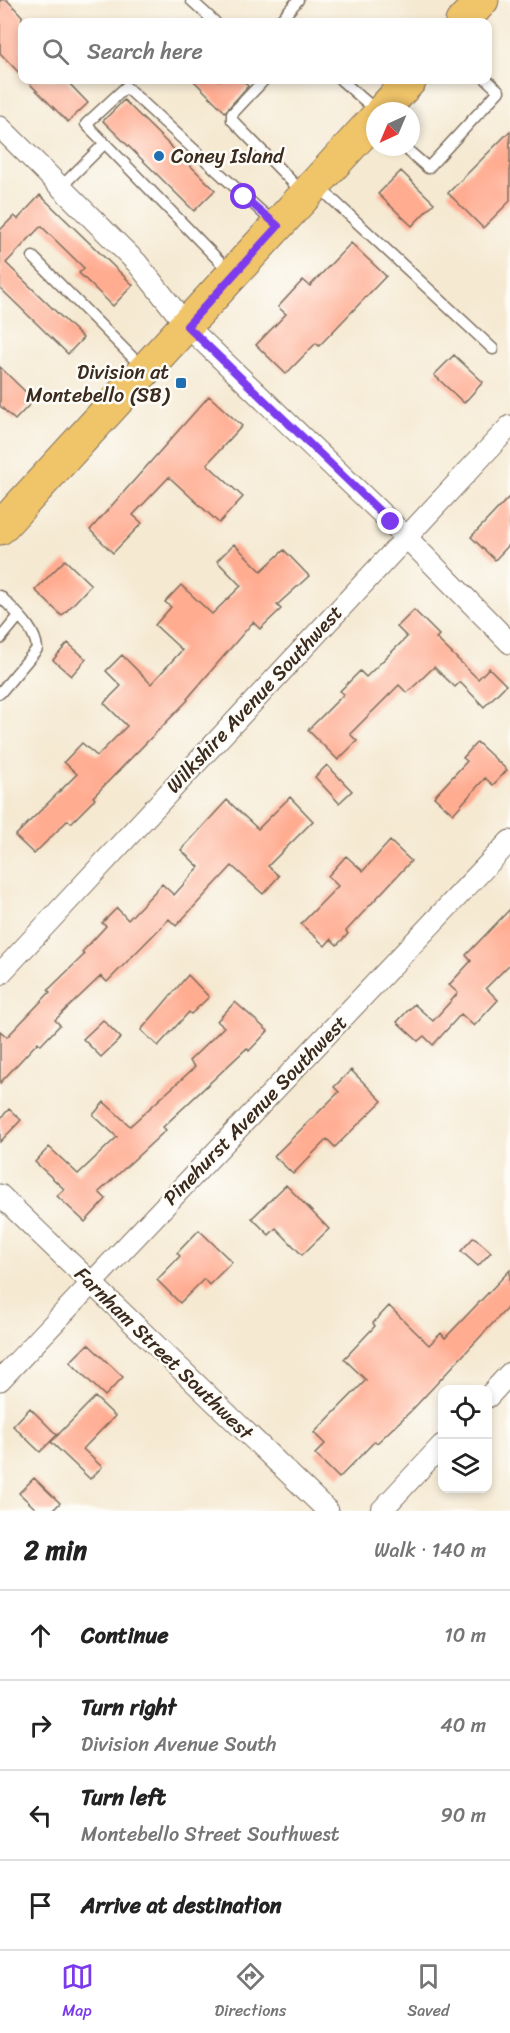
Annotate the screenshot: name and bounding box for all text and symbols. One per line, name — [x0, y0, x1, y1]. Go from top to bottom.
search box — [18, 18, 492, 84]
text: Search here — [87, 32, 203, 71]
icon: search — [39, 35, 72, 68]
north arrow — [366, 102, 420, 156]
place label: Coney Island — [171, 139, 285, 174]
marker: Coney Island — [152, 149, 166, 163]
route start — [230, 183, 256, 209]
place label: Division at Montebello (SB) — [26, 355, 170, 413]
marker: Division at Montebello (SB) — [174, 376, 188, 390]
route end — [377, 508, 403, 534]
street label: Wilkshire Avenue Southwest — [157, 597, 352, 802]
street label: Pinehurst Avenue Southwest — [154, 1007, 356, 1214]
street label: Farnham Street Southwest — [66, 1258, 262, 1449]
map controls — [438, 1385, 492, 1493]
button: locate — [438, 1385, 492, 1439]
button: layers — [438, 1439, 492, 1493]
text: 2 min — [24, 1527, 87, 1573]
text: Walk · 140 m — [374, 1533, 486, 1568]
text: Continue — [81, 1616, 169, 1655]
text: 10 m — [444, 1618, 486, 1653]
icon: ahead — [24, 1619, 57, 1652]
text: Turn right — [81, 1688, 176, 1727]
text: 40 m — [440, 1708, 486, 1743]
icon: right — [24, 1709, 57, 1742]
text: Division Avenue South — [81, 1727, 277, 1762]
text: Turn left — [81, 1778, 166, 1817]
text: 90 m — [441, 1798, 486, 1833]
icon: left — [24, 1799, 57, 1832]
text: Montebello Street Southwest — [81, 1817, 339, 1852]
text: Arrive at destination — [81, 1886, 282, 1925]
icon: arrive — [24, 1889, 57, 1922]
tab: Map — [61, 1960, 94, 2025]
tab: Directions — [215, 1960, 286, 2025]
tab: Saved — [407, 1960, 449, 2025]

